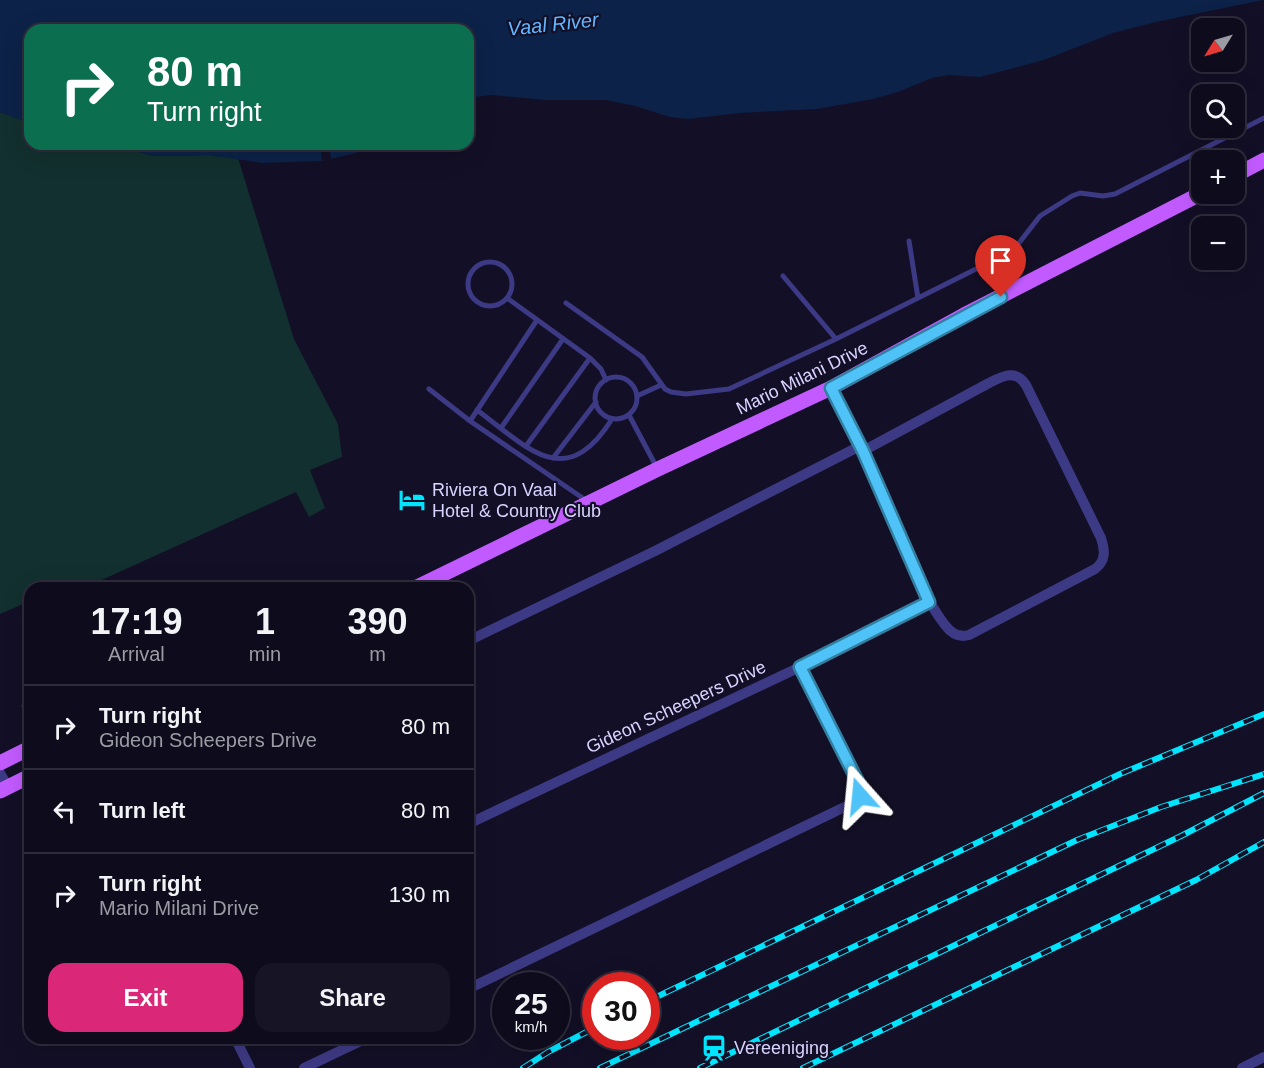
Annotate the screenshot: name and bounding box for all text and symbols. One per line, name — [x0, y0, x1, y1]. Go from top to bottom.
water label: Vaal River — [506, 8, 601, 40]
north arrow — [1191, 18, 1245, 72]
map controls — [1191, 18, 1245, 270]
icon: right — [48, 48, 126, 126]
text: 80 m — [147, 48, 243, 95]
button: search — [1191, 84, 1245, 138]
text: Turn right — [147, 97, 262, 127]
button: + — [1191, 150, 1245, 204]
button: − — [1191, 216, 1245, 270]
pin — [975, 235, 1026, 297]
icon: arrive — [984, 244, 1017, 277]
street label: Mario Milani Drive — [733, 337, 871, 419]
place label: Riviera On Vaal Hotel & Country Club — [432, 480, 601, 521]
hotel icon: Riviera On Vaal Hotel & Country Club — [397, 485, 427, 515]
text: 17:19 — [90, 601, 182, 642]
text: 1 — [255, 601, 275, 642]
text: 390 — [347, 601, 408, 642]
text: Arrival — [108, 643, 165, 665]
text: min — [249, 643, 281, 665]
text: m — [369, 643, 386, 665]
street label: Gideon Scheepers Drive — [583, 656, 769, 758]
text: Turn right — [99, 703, 201, 728]
icon: right — [48, 711, 81, 744]
text: 80 m — [401, 714, 450, 739]
text: Gideon Scheepers Drive — [99, 729, 317, 751]
position arrow — [828, 764, 892, 828]
icon: left — [48, 795, 81, 828]
text: Turn left — [99, 798, 185, 823]
text: 80 m — [401, 798, 450, 823]
text: Turn right — [99, 871, 201, 896]
icon: right — [48, 879, 81, 912]
text: 130 m — [389, 882, 450, 907]
text: Mario Milani Drive — [99, 897, 259, 919]
button: Exit — [48, 963, 243, 1032]
button: Share — [255, 963, 450, 1032]
speed limit sign: 30 — [582, 972, 660, 1050]
text: 25 — [514, 987, 548, 1020]
text: km/h — [515, 1018, 547, 1035]
station icon: Vereeniging — [699, 1033, 729, 1063]
place label: Vereeniging — [734, 1038, 829, 1058]

